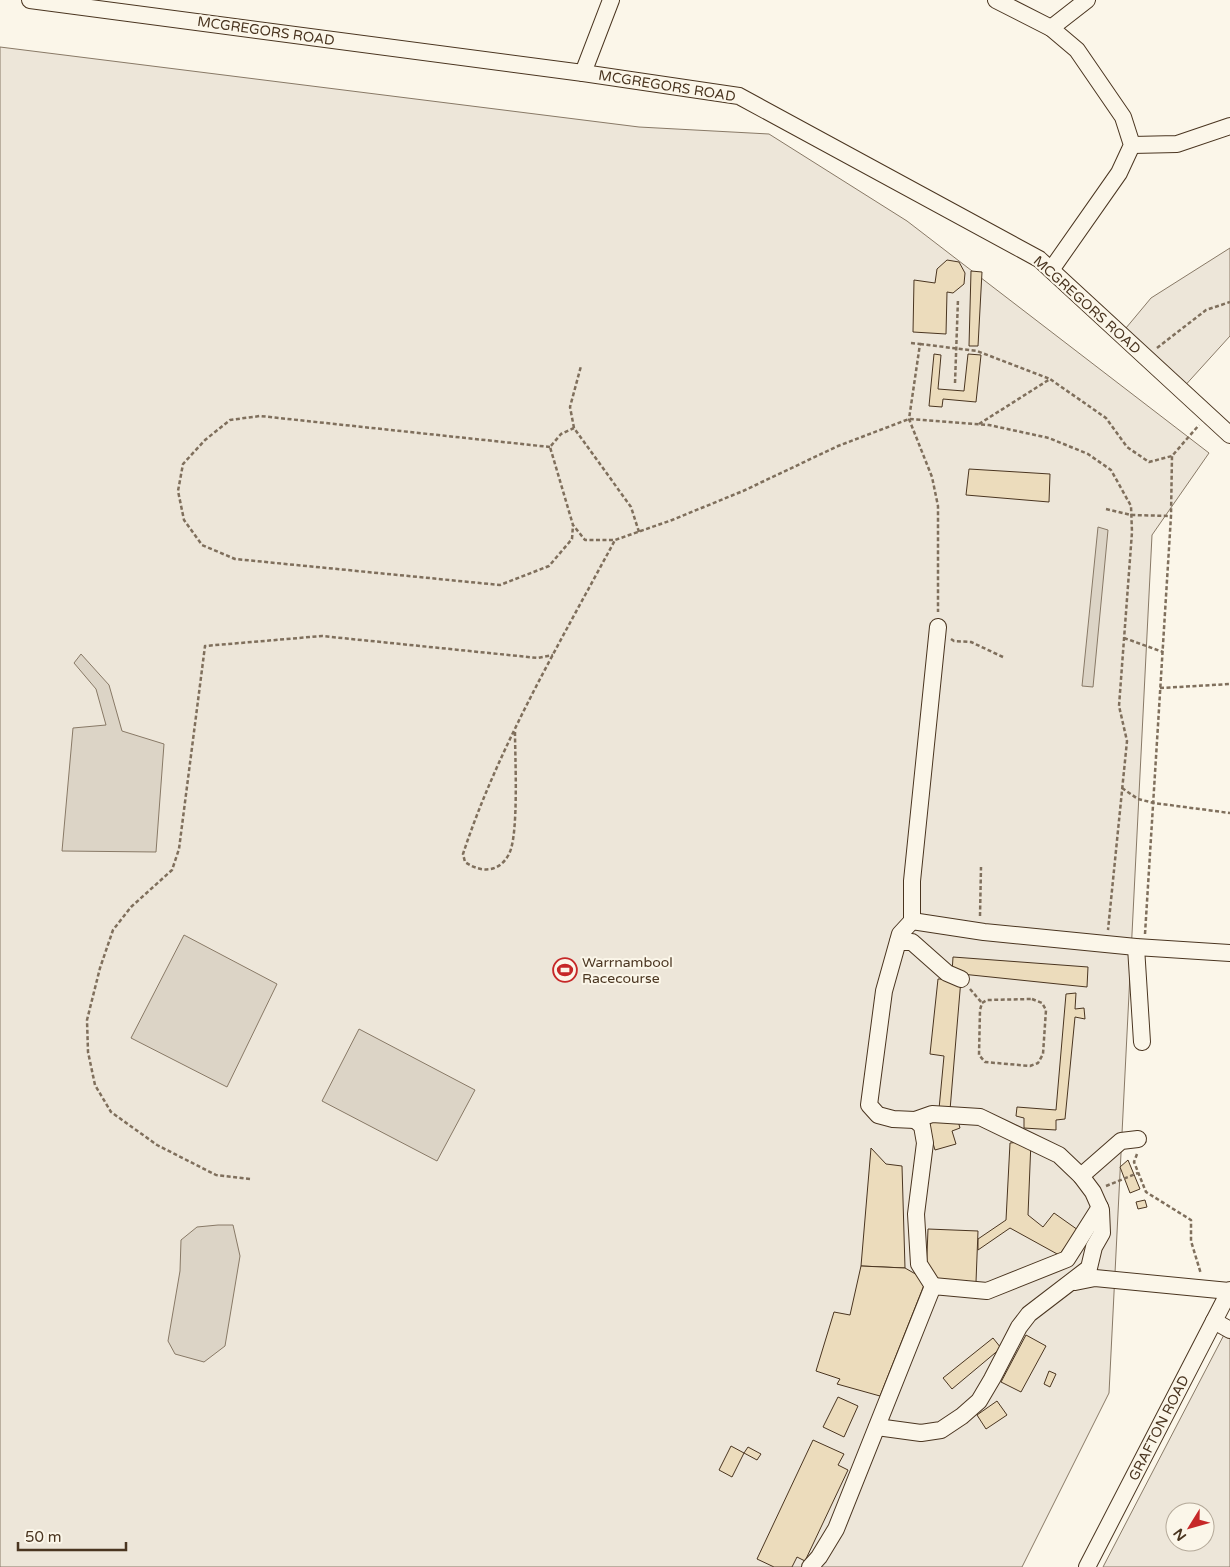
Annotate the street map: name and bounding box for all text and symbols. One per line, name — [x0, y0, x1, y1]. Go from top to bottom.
street label: MCGREGORS ROAD — [196, 13, 336, 49]
street label: MCGREGORS ROAD — [597, 67, 737, 105]
street label: MCGREGORS ROAD — [1030, 252, 1144, 358]
place label: Warrnambool Racecourse — [582, 954, 673, 987]
sports icon: Warrnambool Racecourse — [552, 957, 578, 983]
street label: GRAFTON ROAD — [1125, 1372, 1193, 1484]
north arrow — [1165, 1502, 1215, 1552]
scale bar — [18, 1520, 125, 1552]
text: N — [1170, 1525, 1190, 1544]
text: 50 m — [25, 1528, 62, 1546]

